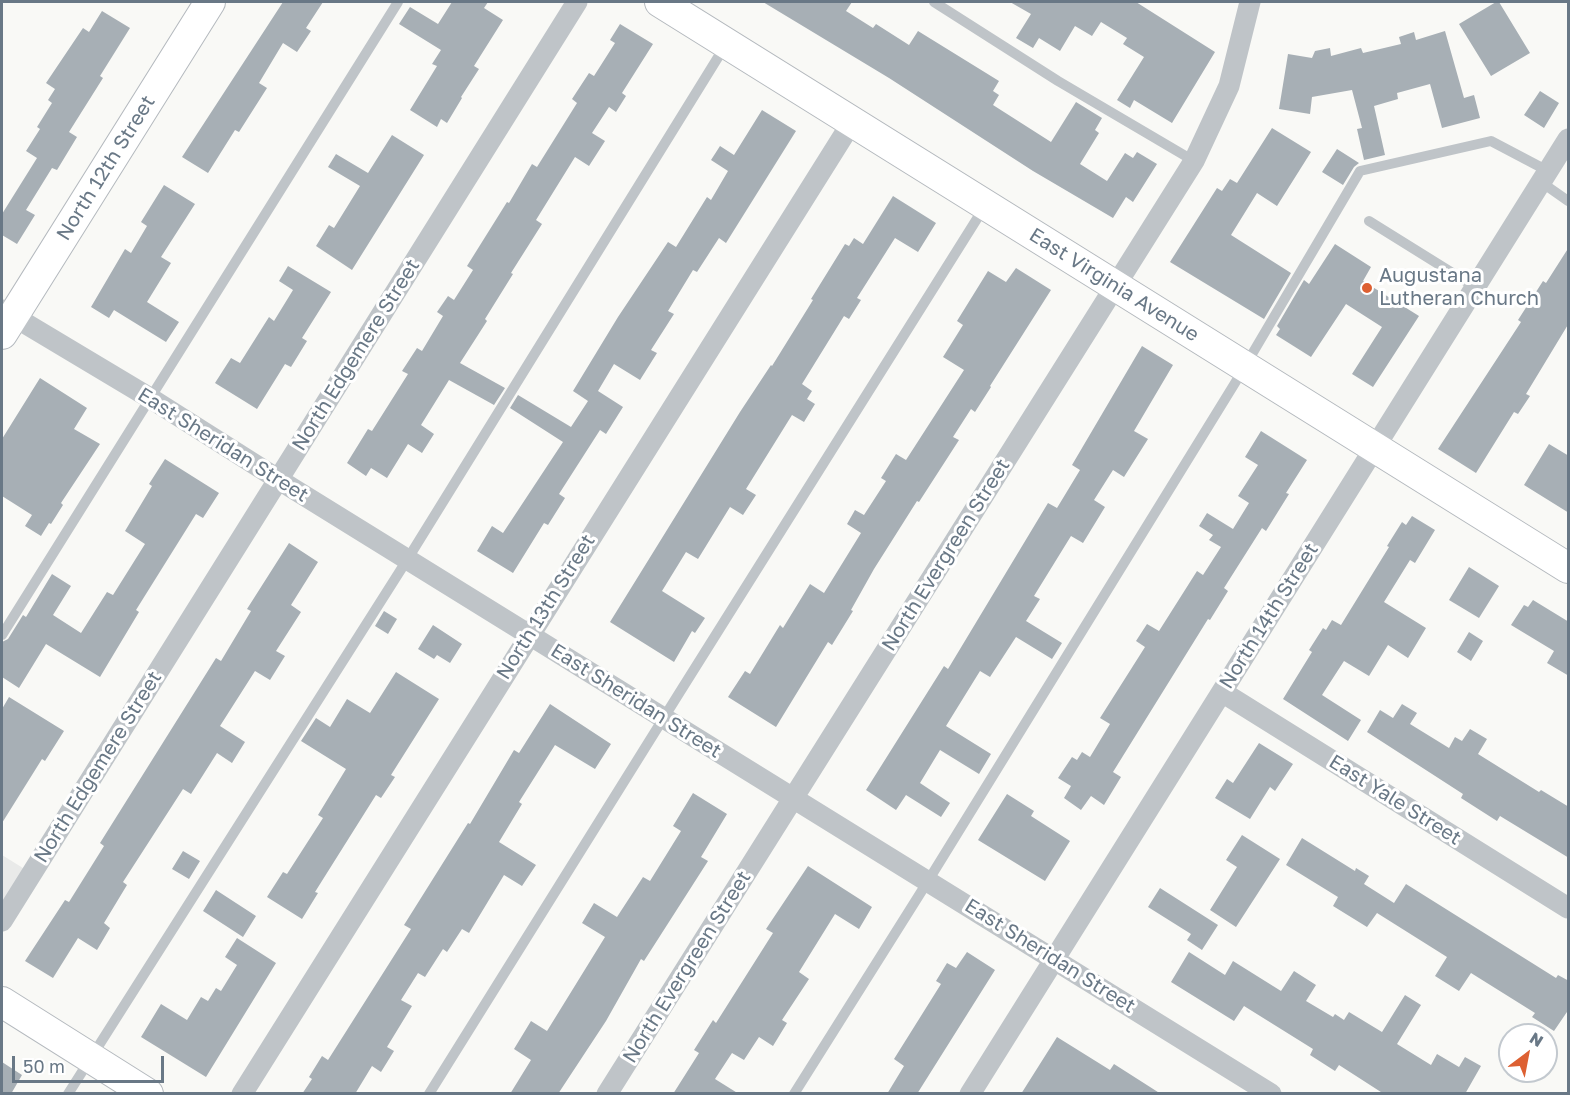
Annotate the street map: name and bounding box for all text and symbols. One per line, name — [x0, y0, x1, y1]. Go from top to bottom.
street label: North 12th Street — [52, 91, 160, 245]
street label: East Virginia Avenue — [1025, 223, 1203, 347]
street label: North Edgemere Street — [287, 255, 425, 455]
place label: Augustana Lutheran Church — [1379, 264, 1539, 311]
marker: Augustana Lutheran Church — [1360, 281, 1374, 295]
street label: East Sheridan Street — [133, 383, 313, 507]
street label: North Evergreen Street — [877, 454, 1015, 656]
street label: North 13th Street — [492, 530, 600, 684]
street label: North 14th Street — [1215, 539, 1323, 693]
street label: East Sheridan Street — [546, 639, 726, 763]
street label: North Edgemere Street — [29, 667, 167, 867]
street label: East Yale Street — [1324, 750, 1466, 850]
street label: North Evergreen Street — [618, 866, 756, 1068]
street label: East Sheridan Street — [960, 894, 1140, 1018]
north arrow — [1498, 1023, 1558, 1083]
text: N — [1526, 1028, 1547, 1051]
scale bar — [15, 1044, 166, 1082]
text: 50 m — [23, 1055, 65, 1077]

